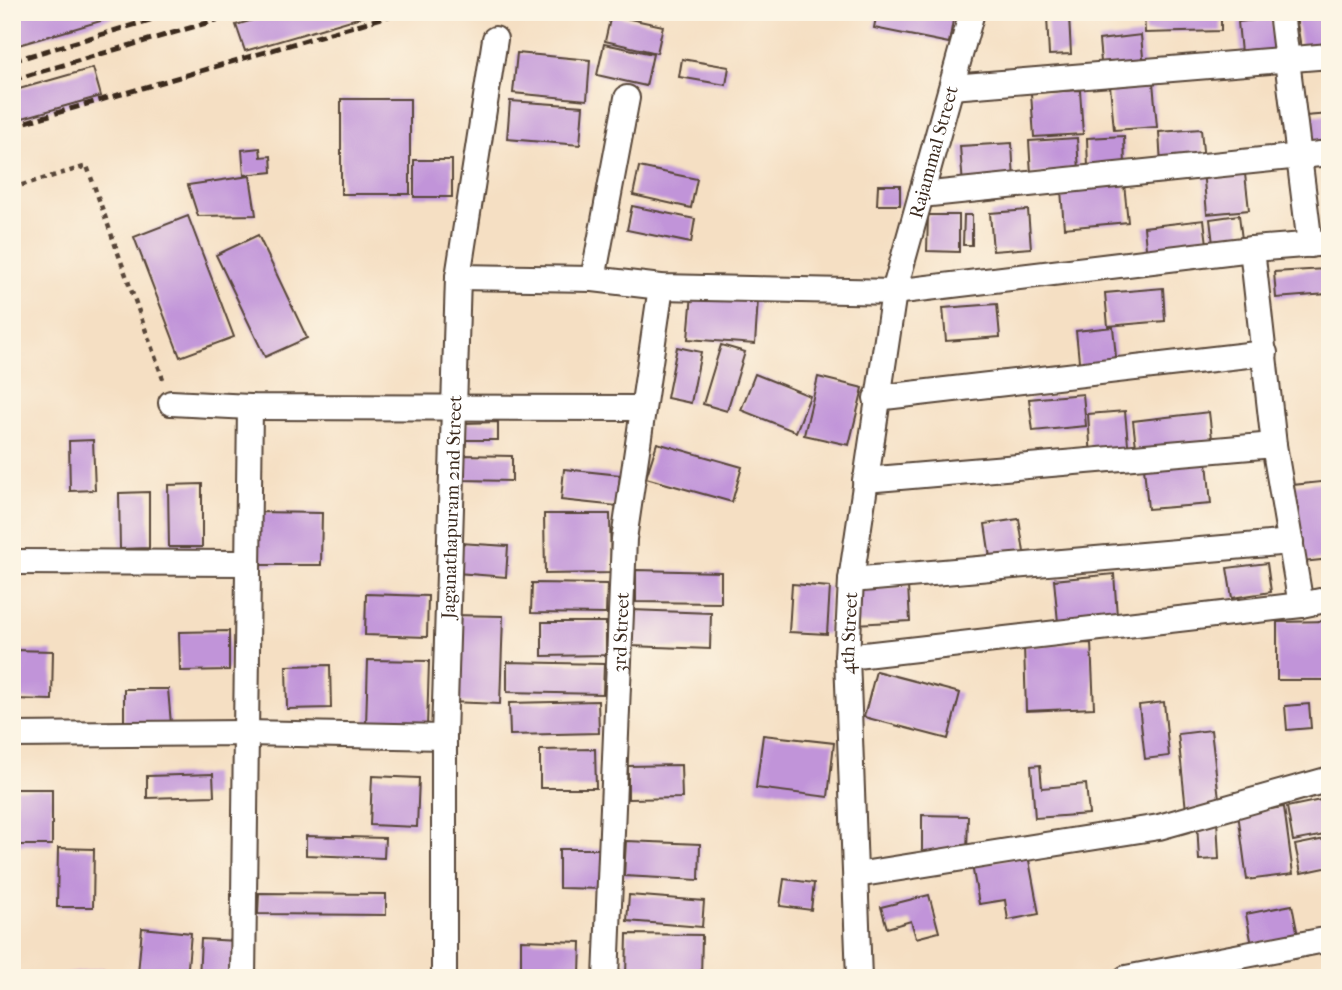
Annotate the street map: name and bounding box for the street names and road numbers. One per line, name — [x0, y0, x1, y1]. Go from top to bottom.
street label: Rajammal Street — [905, 83, 963, 221]
street label: Jaganathapuram 2nd Street — [438, 395, 466, 621]
street label: 4th Street — [837, 591, 862, 675]
street label: 3rd Street — [609, 592, 634, 673]

